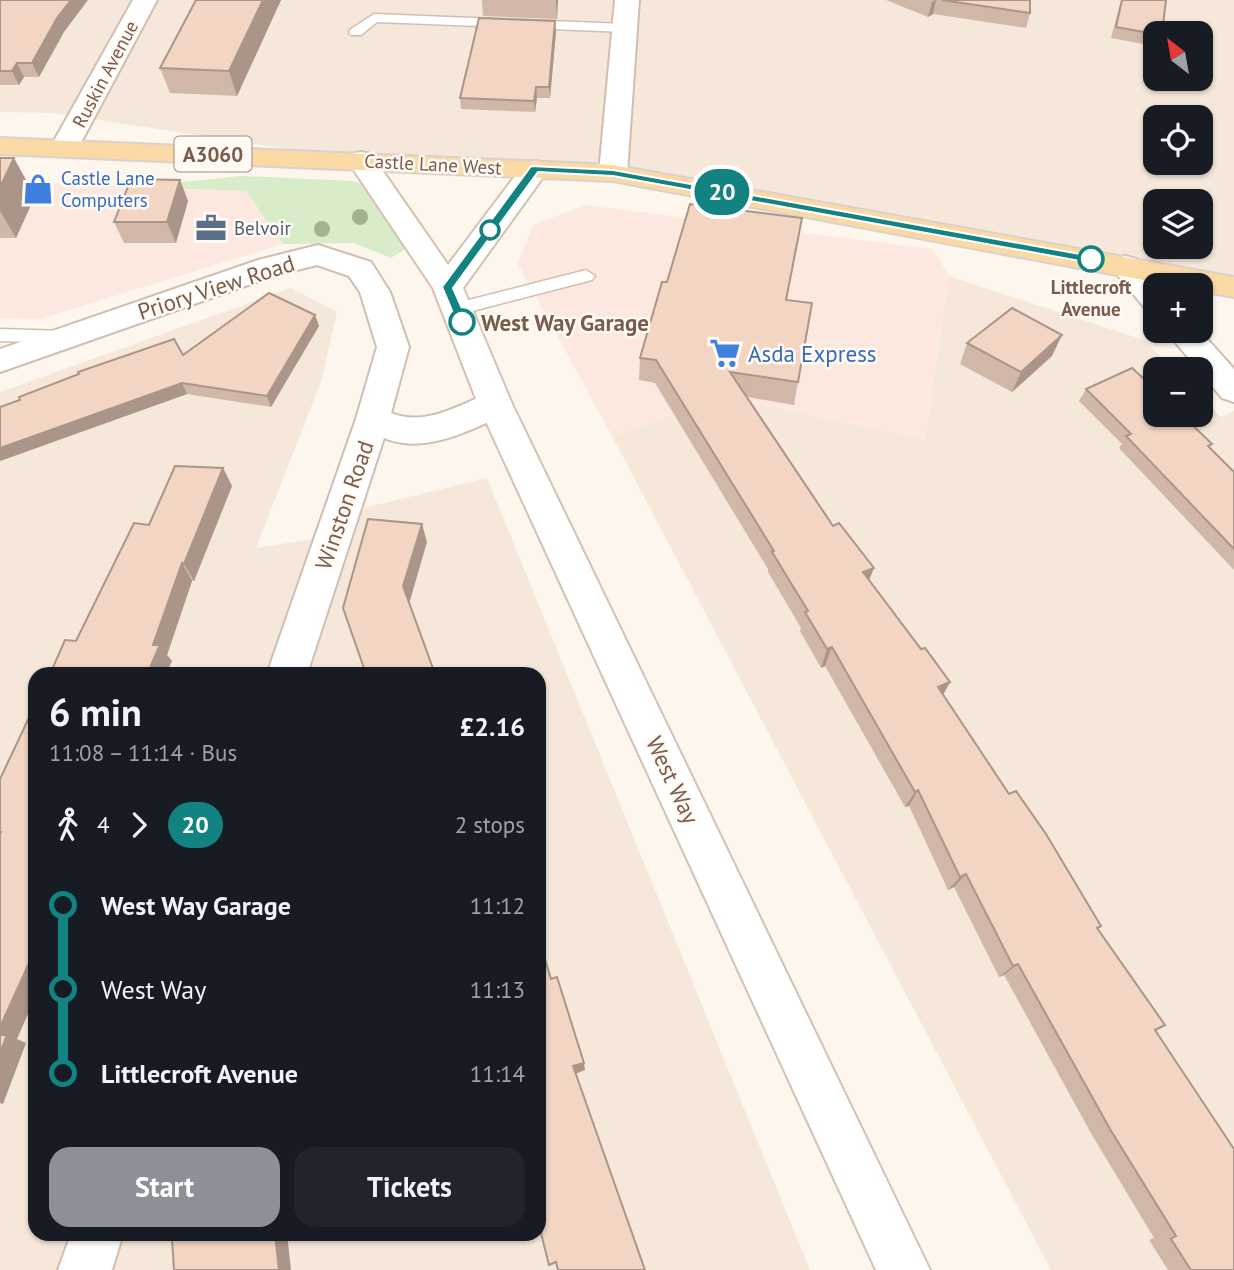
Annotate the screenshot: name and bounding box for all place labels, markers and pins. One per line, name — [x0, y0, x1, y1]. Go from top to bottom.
place label: Castle Lane Computers — [61, 166, 155, 212]
shop icon: Castle Lane Computers — [21, 172, 55, 206]
office icon: Belvoir — [194, 211, 228, 245]
place label: Belvoir — [234, 216, 292, 240]
unlabelled marker — [480, 220, 500, 240]
marker: Littlecroft Avenue — [1078, 246, 1104, 272]
place label: Littlecroft Avenue — [1051, 275, 1132, 321]
place label: West Way Garage — [481, 308, 649, 337]
marker: West Way Garage — [449, 309, 475, 335]
supermarket icon: Asda Express — [708, 336, 742, 370]
place label: Asda Express — [748, 339, 877, 368]

